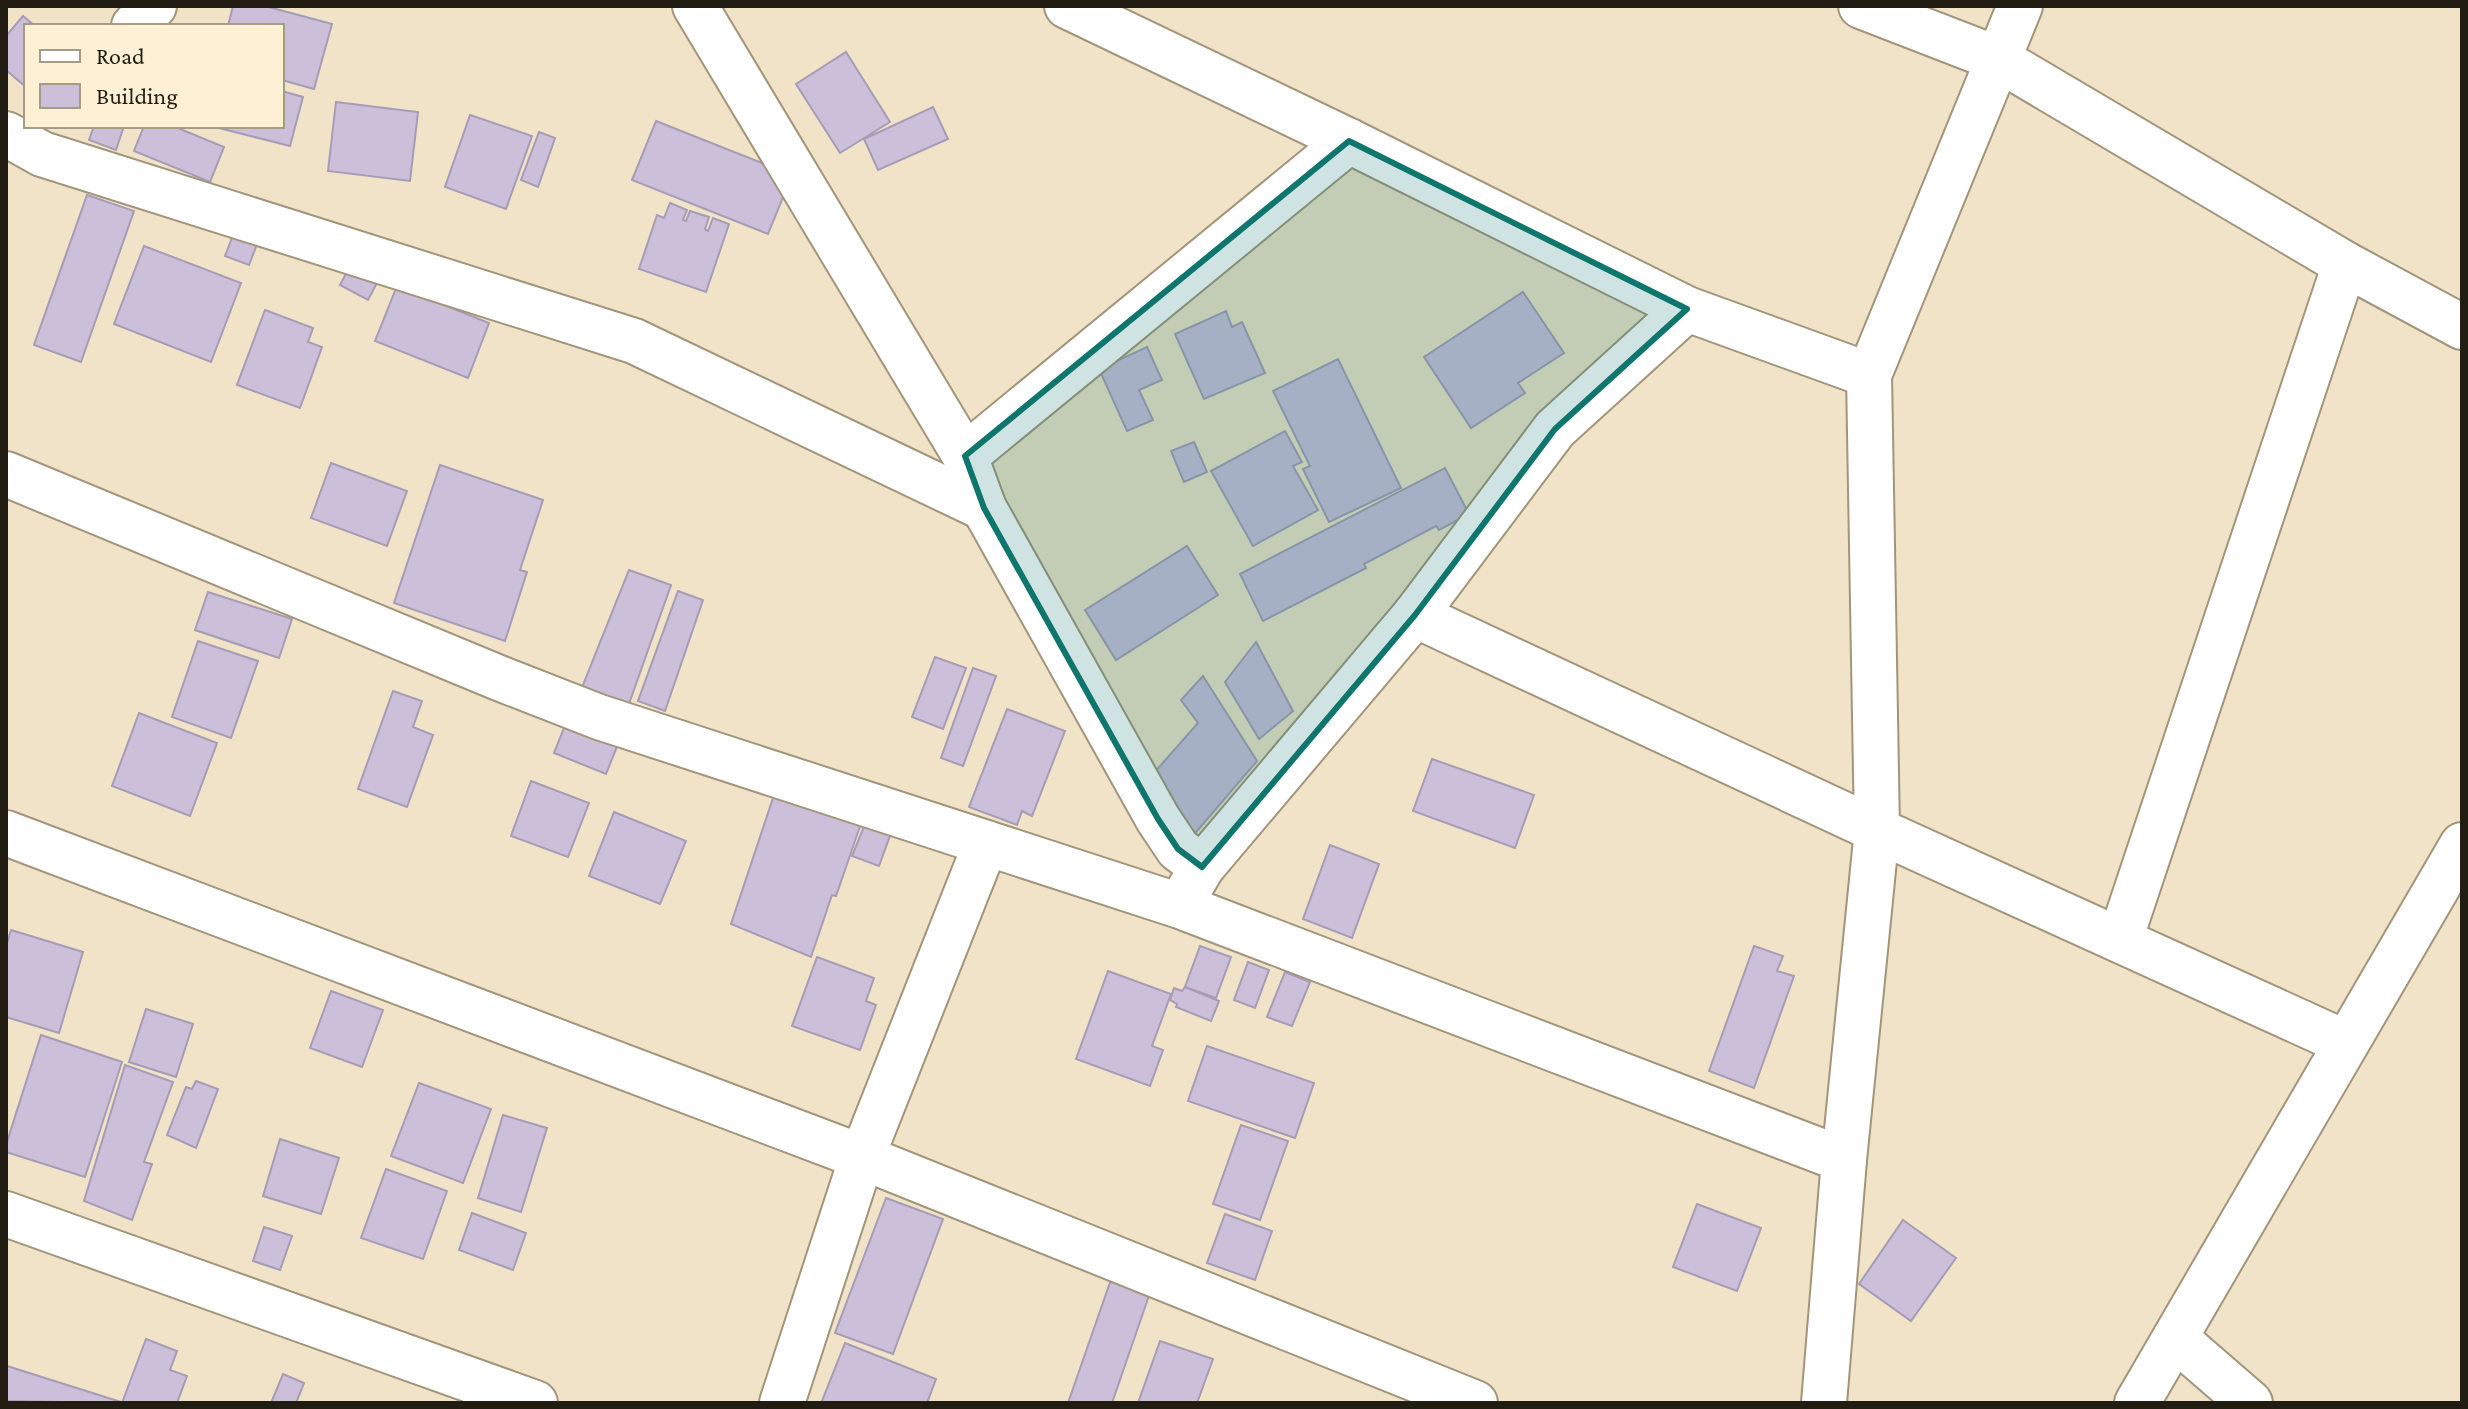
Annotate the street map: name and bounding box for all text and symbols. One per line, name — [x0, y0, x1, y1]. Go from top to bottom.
legend — [24, 24, 284, 128]
text: Road — [96, 42, 145, 69]
text: Building — [96, 82, 178, 109]

